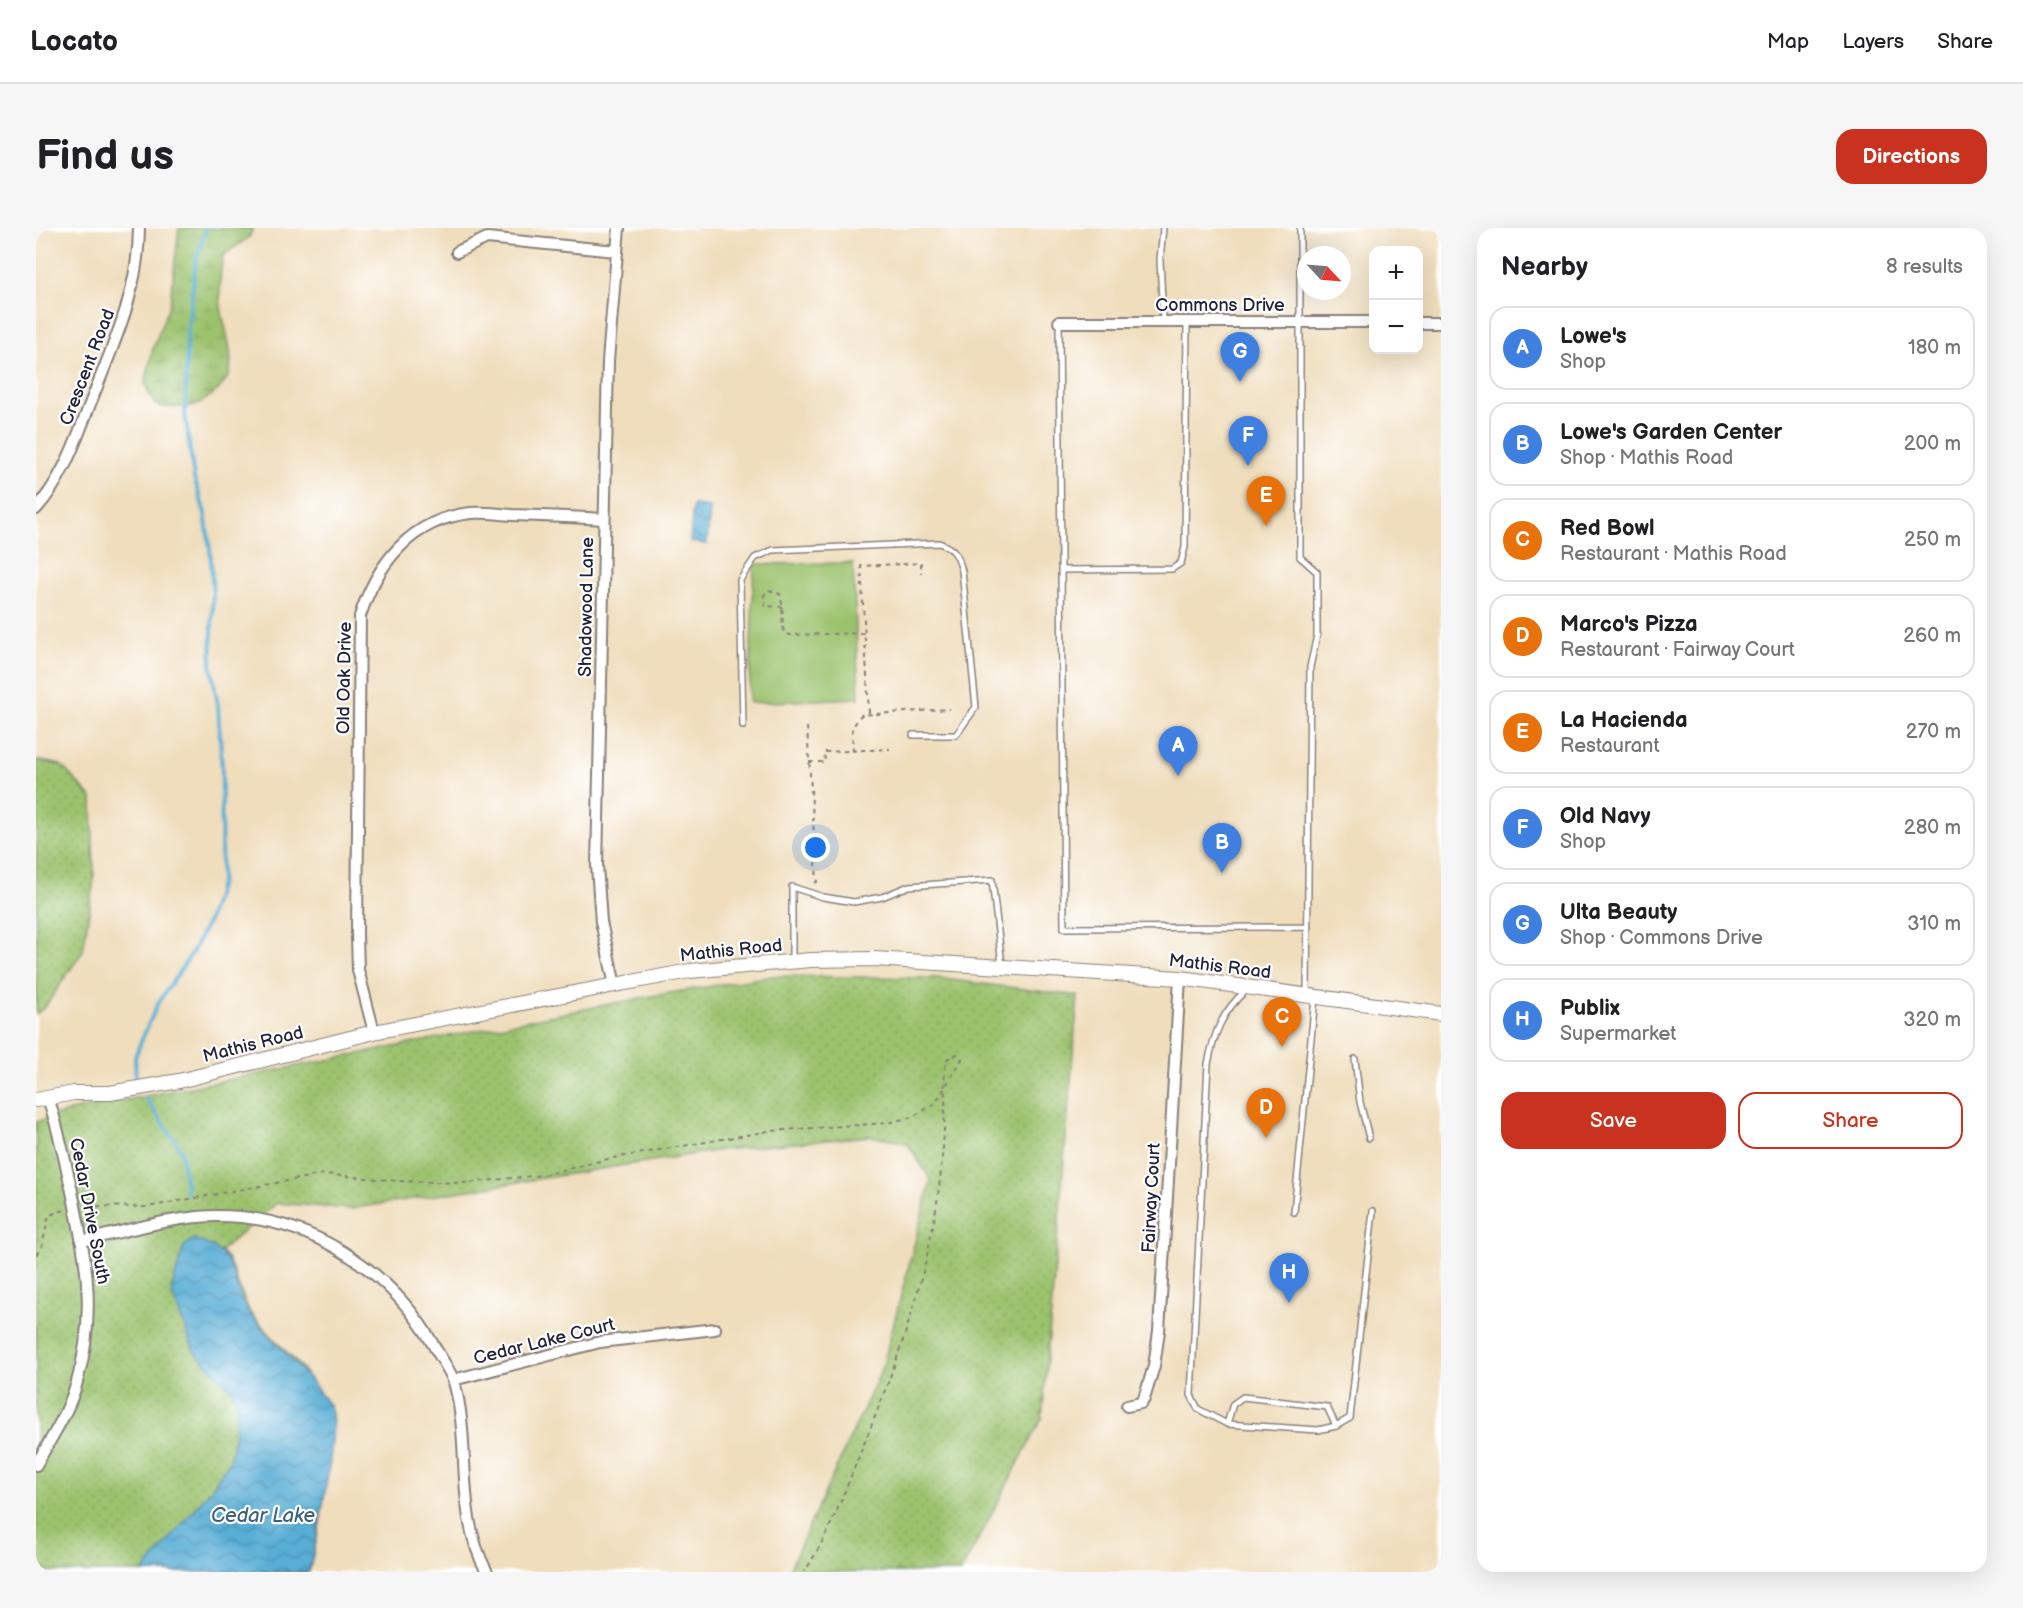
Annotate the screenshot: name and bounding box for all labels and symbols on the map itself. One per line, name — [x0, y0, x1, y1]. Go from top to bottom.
north arrow — [1297, 246, 1351, 300]
street label: Commons Drive — [1155, 295, 1285, 316]
street label: Crescent Road — [56, 306, 119, 428]
pin: G — [1220, 332, 1260, 382]
pin: F — [1228, 416, 1268, 466]
pin: E — [1246, 476, 1286, 526]
street label: Shadowood Lane — [575, 537, 598, 677]
street label: Old Oak Drive — [333, 621, 356, 734]
pin: A — [1158, 726, 1198, 776]
pin: B — [1202, 824, 1242, 873]
your location — [801, 833, 830, 862]
street label: Mathis Road — [679, 935, 783, 966]
street label: Mathis Road — [1168, 950, 1272, 983]
pin: C — [1262, 998, 1302, 1047]
street label: Mathis Road — [201, 1022, 305, 1067]
pin: D — [1246, 1088, 1286, 1138]
street label: Cedar Drive South — [65, 1136, 114, 1286]
street label: Fairway Court — [1138, 1142, 1165, 1254]
pin: H — [1270, 1254, 1308, 1303]
street label: Cedar Lake Court — [471, 1314, 617, 1369]
water label: Cedar Lake — [211, 1504, 315, 1528]

